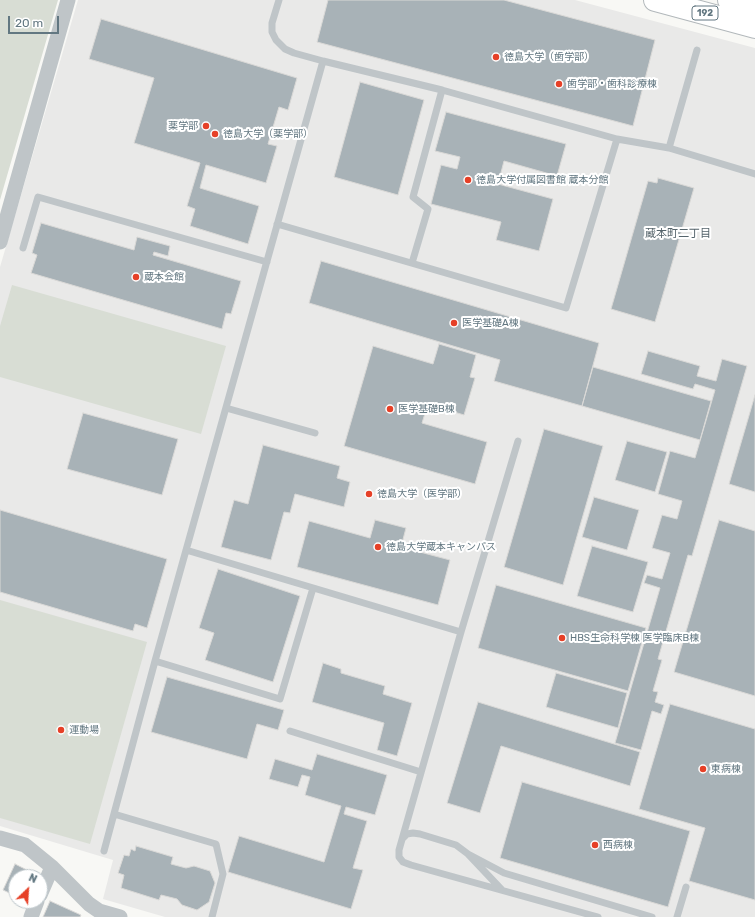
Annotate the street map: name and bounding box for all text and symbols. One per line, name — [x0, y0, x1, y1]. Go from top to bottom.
road number: 192 — [692, 6, 718, 20]
scale bar — [10, 8, 61, 34]
text: 20 m — [15, 16, 43, 30]
place label: 徳島大学（歯学部） — [504, 51, 594, 63]
marker: 徳島大学（歯学部） — [491, 52, 501, 62]
place label: 歯学部・歯科診療棟 — [567, 78, 657, 90]
marker: 歯学部・歯科診療棟 — [554, 79, 564, 89]
place label: 薬学部 — [168, 120, 198, 132]
marker: 薬学部 — [201, 121, 211, 131]
place label: 徳島大学（薬学部） — [223, 128, 313, 140]
marker: 徳島大学（薬学部） — [210, 129, 220, 139]
place label: 徳島大学付属図書館 蔵本分館 — [476, 174, 608, 186]
marker: 徳島大学付属図書館 蔵本分館 — [463, 175, 473, 185]
district label: 蔵本町二丁目 — [645, 227, 711, 241]
place label: 蔵本会館 — [144, 271, 184, 283]
marker: 蔵本会館 — [131, 272, 141, 282]
place label: 医学基礎A棟 — [462, 317, 519, 329]
marker: 医学基礎A棟 — [449, 318, 459, 328]
place label: 医学基礎B棟 — [398, 403, 455, 415]
marker: 医学基礎B棟 — [385, 404, 395, 414]
place label: 徳島大学（医学部） — [377, 488, 467, 500]
marker: 徳島大学（医学部） — [364, 489, 374, 499]
place label: 徳島大学蔵本キャンパス — [386, 541, 496, 553]
marker: 徳島大学蔵本キャンパス — [373, 542, 383, 552]
place label: HBS生命科学棟 医学臨床B棟 — [570, 632, 699, 644]
marker: HBS生命科学棟 医学臨床B棟 — [557, 633, 567, 643]
place label: 運動場 — [69, 724, 99, 736]
marker: 運動場 — [56, 725, 66, 735]
place label: 東病棟 — [711, 763, 741, 775]
marker: 東病棟 — [698, 764, 708, 774]
place label: 西病棟 — [603, 839, 633, 851]
marker: 西病棟 — [590, 840, 600, 850]
north arrow — [8, 869, 48, 909]
text: N — [27, 871, 39, 886]

